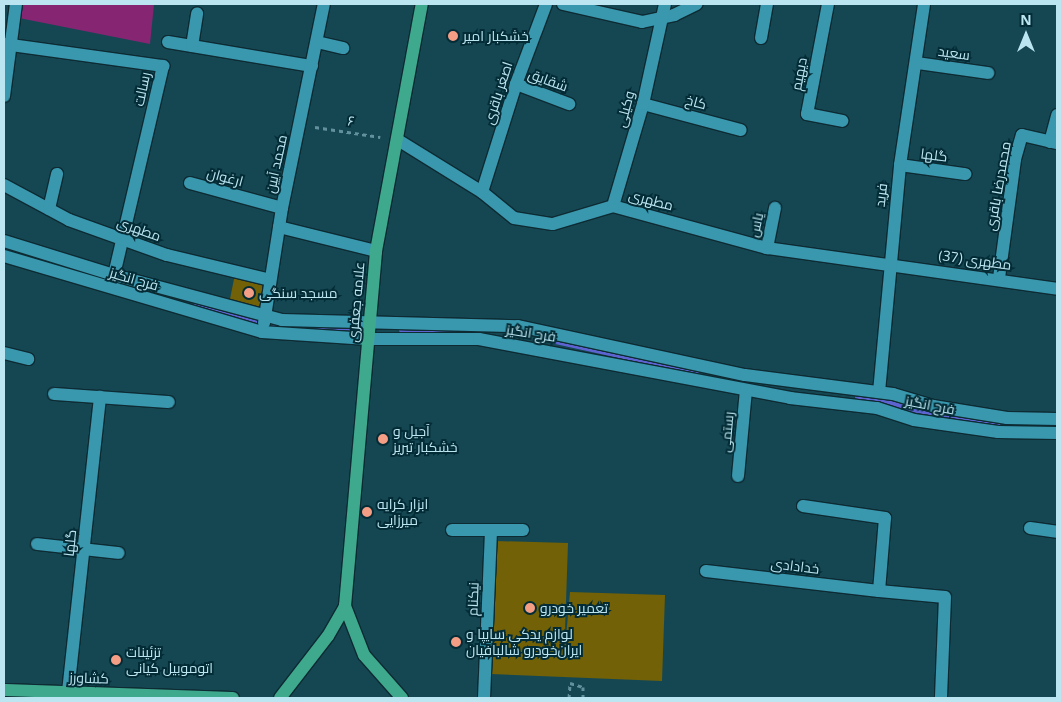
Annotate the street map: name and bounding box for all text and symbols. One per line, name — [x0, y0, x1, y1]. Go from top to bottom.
north arrow — [1001, 10, 1051, 60]
text: N — [1020, 10, 1032, 29]
place label: خشکبار امیر — [463, 28, 529, 44]
marker: خشکبار امیر — [447, 30, 459, 42]
street label: سعید — [937, 42, 971, 64]
street label: دیهیم — [788, 56, 810, 92]
street label: اصغر باقری — [480, 59, 516, 127]
street label: شقایق — [526, 65, 570, 95]
street label: رسالت — [130, 70, 154, 108]
street label: وکیلی — [612, 89, 638, 129]
street label: کاخ — [684, 91, 708, 113]
street label: ۶ — [346, 112, 356, 130]
street label: محمد آیین — [262, 133, 290, 195]
street label: محمدرضا باقری — [982, 140, 1014, 232]
street label: گلها — [920, 145, 948, 165]
street label: ارغوان — [205, 164, 245, 190]
street label: فرید — [871, 182, 891, 208]
street label: مطهری — [627, 186, 675, 214]
street label: یاس — [745, 211, 767, 239]
street label: مطهری — [115, 213, 163, 245]
street label: مطهری (37) — [938, 247, 1012, 273]
street label: علامه جعفری — [344, 261, 368, 343]
street label: فرح انگیز — [108, 264, 160, 294]
place label: مسجد سنگی — [259, 285, 338, 301]
marker: مسجد سنگی — [243, 287, 255, 299]
street label: فرح انگیز — [505, 321, 557, 345]
street label: فرح انگیز — [904, 392, 956, 418]
street label: رستمی — [717, 411, 737, 453]
place label: آجیل و خشکبار تبریز — [393, 423, 458, 456]
marker: آجیل و خشکبار تبریز — [377, 433, 389, 445]
place label: ابزار کرایه میرزایی — [377, 496, 428, 528]
marker: ابزار کرایه میرزایی — [361, 506, 373, 518]
street label: گلها — [60, 529, 80, 557]
street label: خدادادی — [770, 555, 820, 577]
street label: نیکنام — [464, 582, 482, 616]
place label: تعمیر خودرو — [540, 600, 608, 616]
marker: تعمیر خودرو — [524, 602, 536, 614]
place label: لوازم یدکی سایپا و ایران‌خودرو شالبافیان — [466, 626, 582, 658]
marker: لوازم یدکی سایپا و ایران‌خودرو شالبافیان — [450, 636, 462, 648]
place label: تزئینات اتوموبیل کیانی — [126, 644, 213, 676]
marker: تزئینات اتوموبیل کیانی — [110, 654, 122, 666]
street label: کشاورز — [69, 669, 109, 687]

